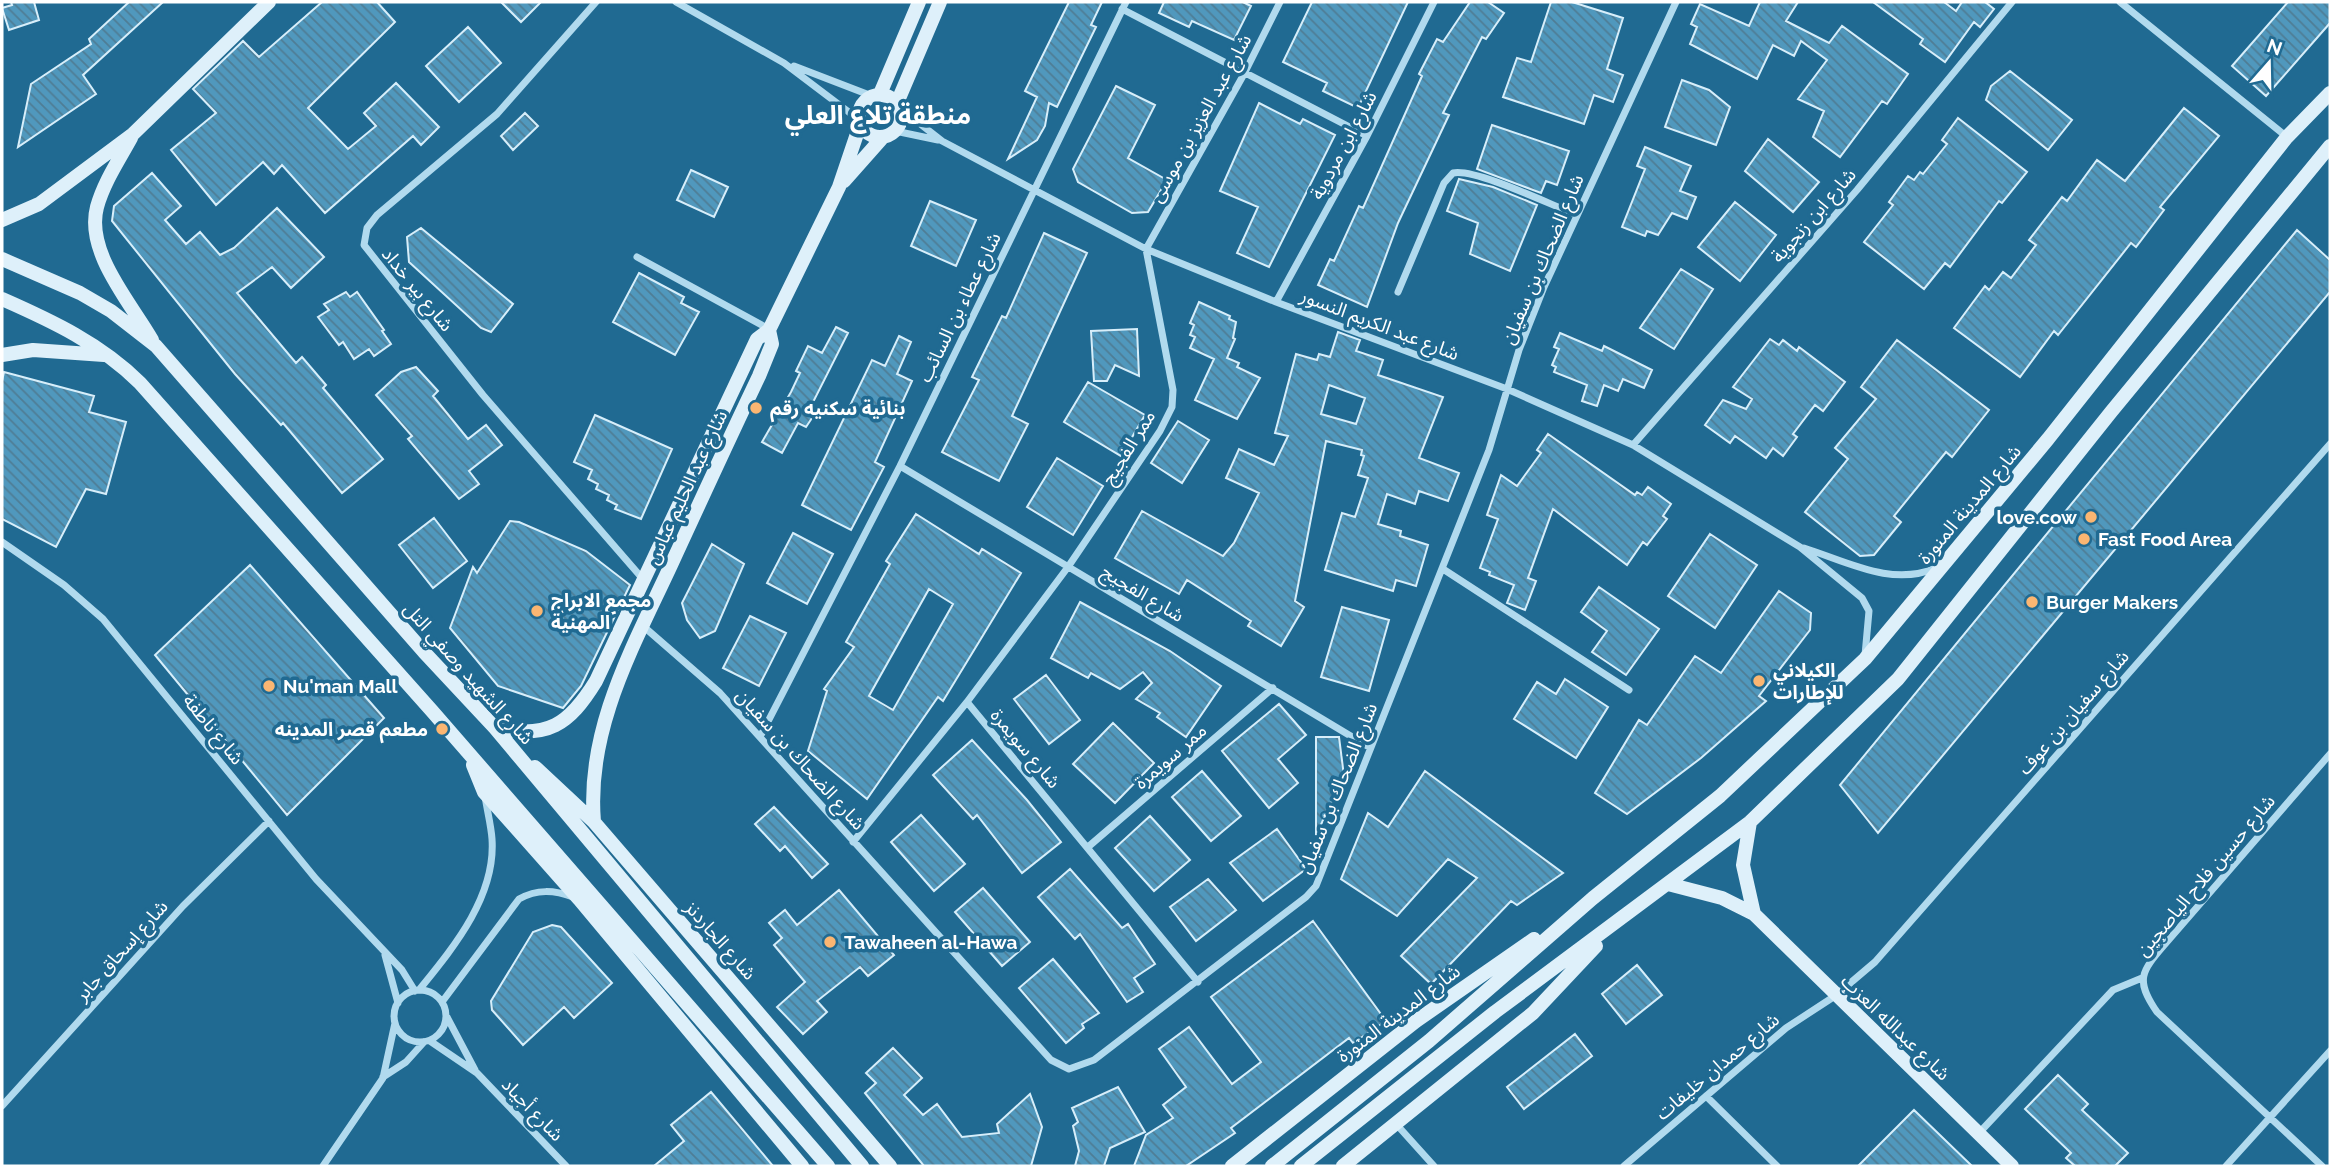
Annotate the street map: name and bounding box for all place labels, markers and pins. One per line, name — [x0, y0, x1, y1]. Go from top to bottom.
place label: بنائية سكنيه رقم — [770, 397, 906, 423]
marker: بنائية سكنيه رقم — [748, 400, 764, 416]
place label: love.cow — [1997, 506, 2077, 528]
marker: love.cow — [2083, 509, 2099, 525]
place label: Fast Food Area — [2098, 528, 2232, 550]
marker: Fast Food Area — [2076, 531, 2092, 547]
place label: مجمع الابراج المهنية — [551, 589, 651, 633]
place label: Burger Makers — [2046, 591, 2178, 613]
marker: Burger Makers — [2024, 594, 2040, 610]
marker: مجمع الابراج المهنية — [529, 603, 545, 619]
place label: الكيلاني للإطارات — [1773, 659, 1844, 705]
marker: الكيلاني للإطارات — [1751, 673, 1767, 689]
place label: Nu'man Mall — [283, 675, 399, 697]
marker: Nu'man Mall — [261, 678, 277, 694]
place label: مطعم قصر المدينه — [275, 718, 428, 744]
marker: مطعم قصر المدينه — [434, 721, 450, 737]
place label: Tawaheen al-Hawa — [844, 931, 1017, 953]
marker: Tawaheen al-Hawa — [822, 934, 838, 950]

